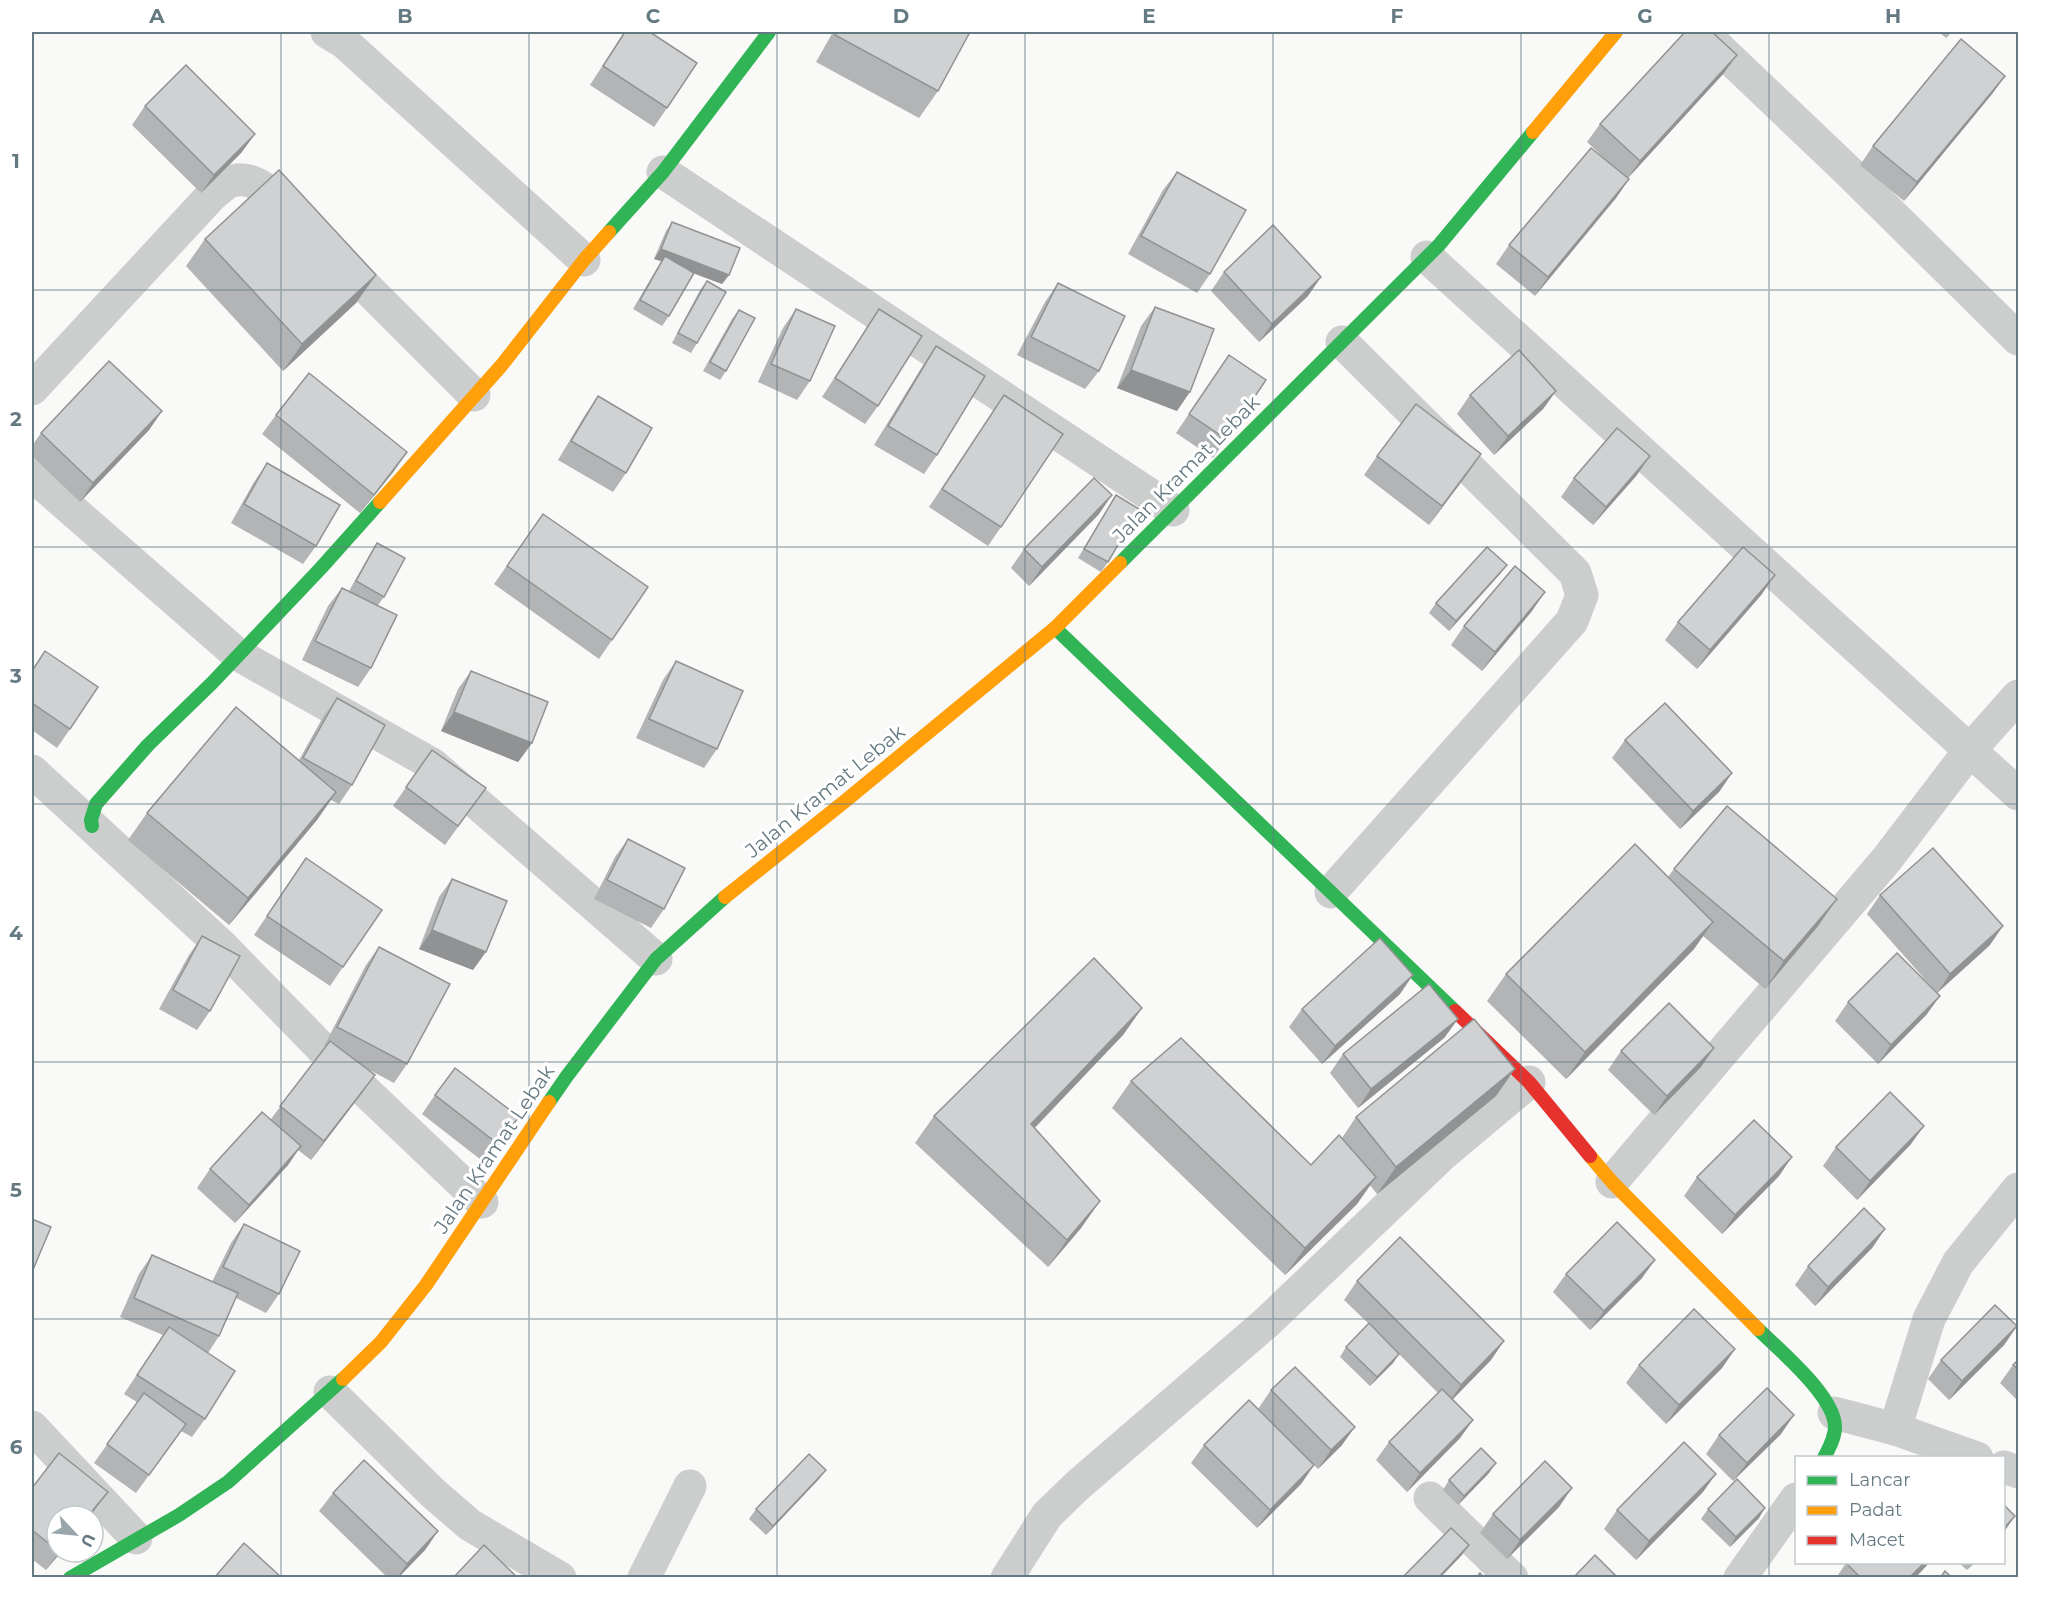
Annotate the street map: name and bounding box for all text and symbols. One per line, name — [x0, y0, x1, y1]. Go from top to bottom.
text: A — [148, 4, 165, 28]
text: B — [397, 4, 413, 28]
text: C — [646, 4, 661, 28]
text: D — [893, 4, 909, 28]
text: E — [1142, 4, 1156, 28]
text: F — [1391, 4, 1404, 28]
text: G — [1637, 4, 1653, 28]
text: H — [1885, 4, 1901, 28]
text: 1 — [12, 149, 20, 173]
street label: Jalan Kramat Lebak — [1107, 390, 1265, 548]
text: 2 — [10, 407, 22, 431]
text: 3 — [9, 664, 22, 688]
street label: Jalan Kramat Lebak — [740, 719, 910, 863]
text: 4 — [9, 921, 23, 945]
street label: Jalan Kramat Lebak — [428, 1060, 559, 1239]
text: 5 — [10, 1178, 22, 1202]
text: 6 — [10, 1435, 23, 1459]
legend — [1795, 1456, 2005, 1564]
text: Lancar — [1849, 1469, 1910, 1491]
text: Padat — [1849, 1499, 1902, 1521]
north arrow — [45, 1504, 105, 1564]
text: Macet — [1849, 1529, 1905, 1551]
text: U — [77, 1531, 99, 1550]

